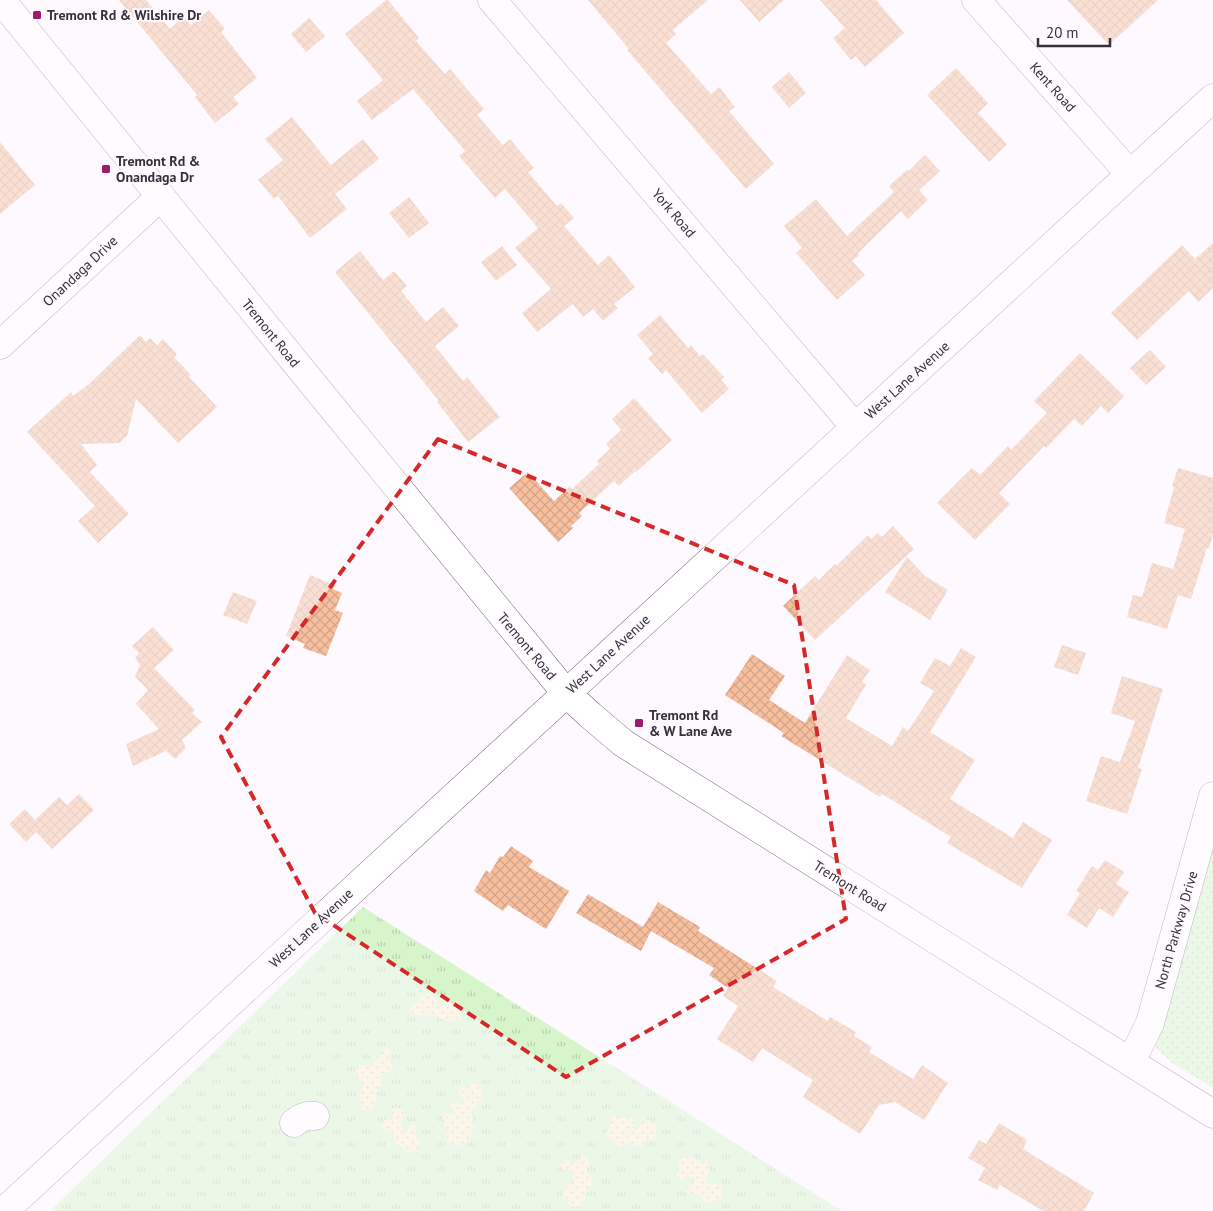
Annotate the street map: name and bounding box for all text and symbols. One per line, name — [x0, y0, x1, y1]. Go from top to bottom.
place label: Tremont Rd & Wilshire Dr — [47, 6, 201, 24]
marker: Tremont Rd & Wilshire Dr — [31, 9, 43, 21]
scale bar — [1038, 15, 1110, 47]
text: 20 m — [1046, 23, 1079, 42]
street label: Kent Road — [1026, 58, 1080, 116]
place label: Tremont Rd & Onandaga Dr — [116, 152, 200, 186]
marker: Tremont Rd & Onandaga Dr — [100, 163, 112, 175]
street label: York Road — [648, 185, 700, 241]
street label: Onandaga Drive — [39, 232, 121, 310]
street label: Tremont Road — [238, 295, 304, 371]
street label: West Lane Avenue — [861, 337, 953, 423]
street label: Tremont Road — [493, 608, 561, 684]
street label: West Lane Avenue — [562, 611, 654, 697]
place label: Tremont Rd & W Lane Ave — [649, 706, 732, 740]
marker: Tremont Rd & W Lane Ave — [633, 717, 645, 729]
street label: Tremont Road — [810, 856, 890, 916]
street label: North Parkway Drive — [1150, 869, 1202, 991]
street label: West Lane Avenue — [265, 885, 357, 971]

